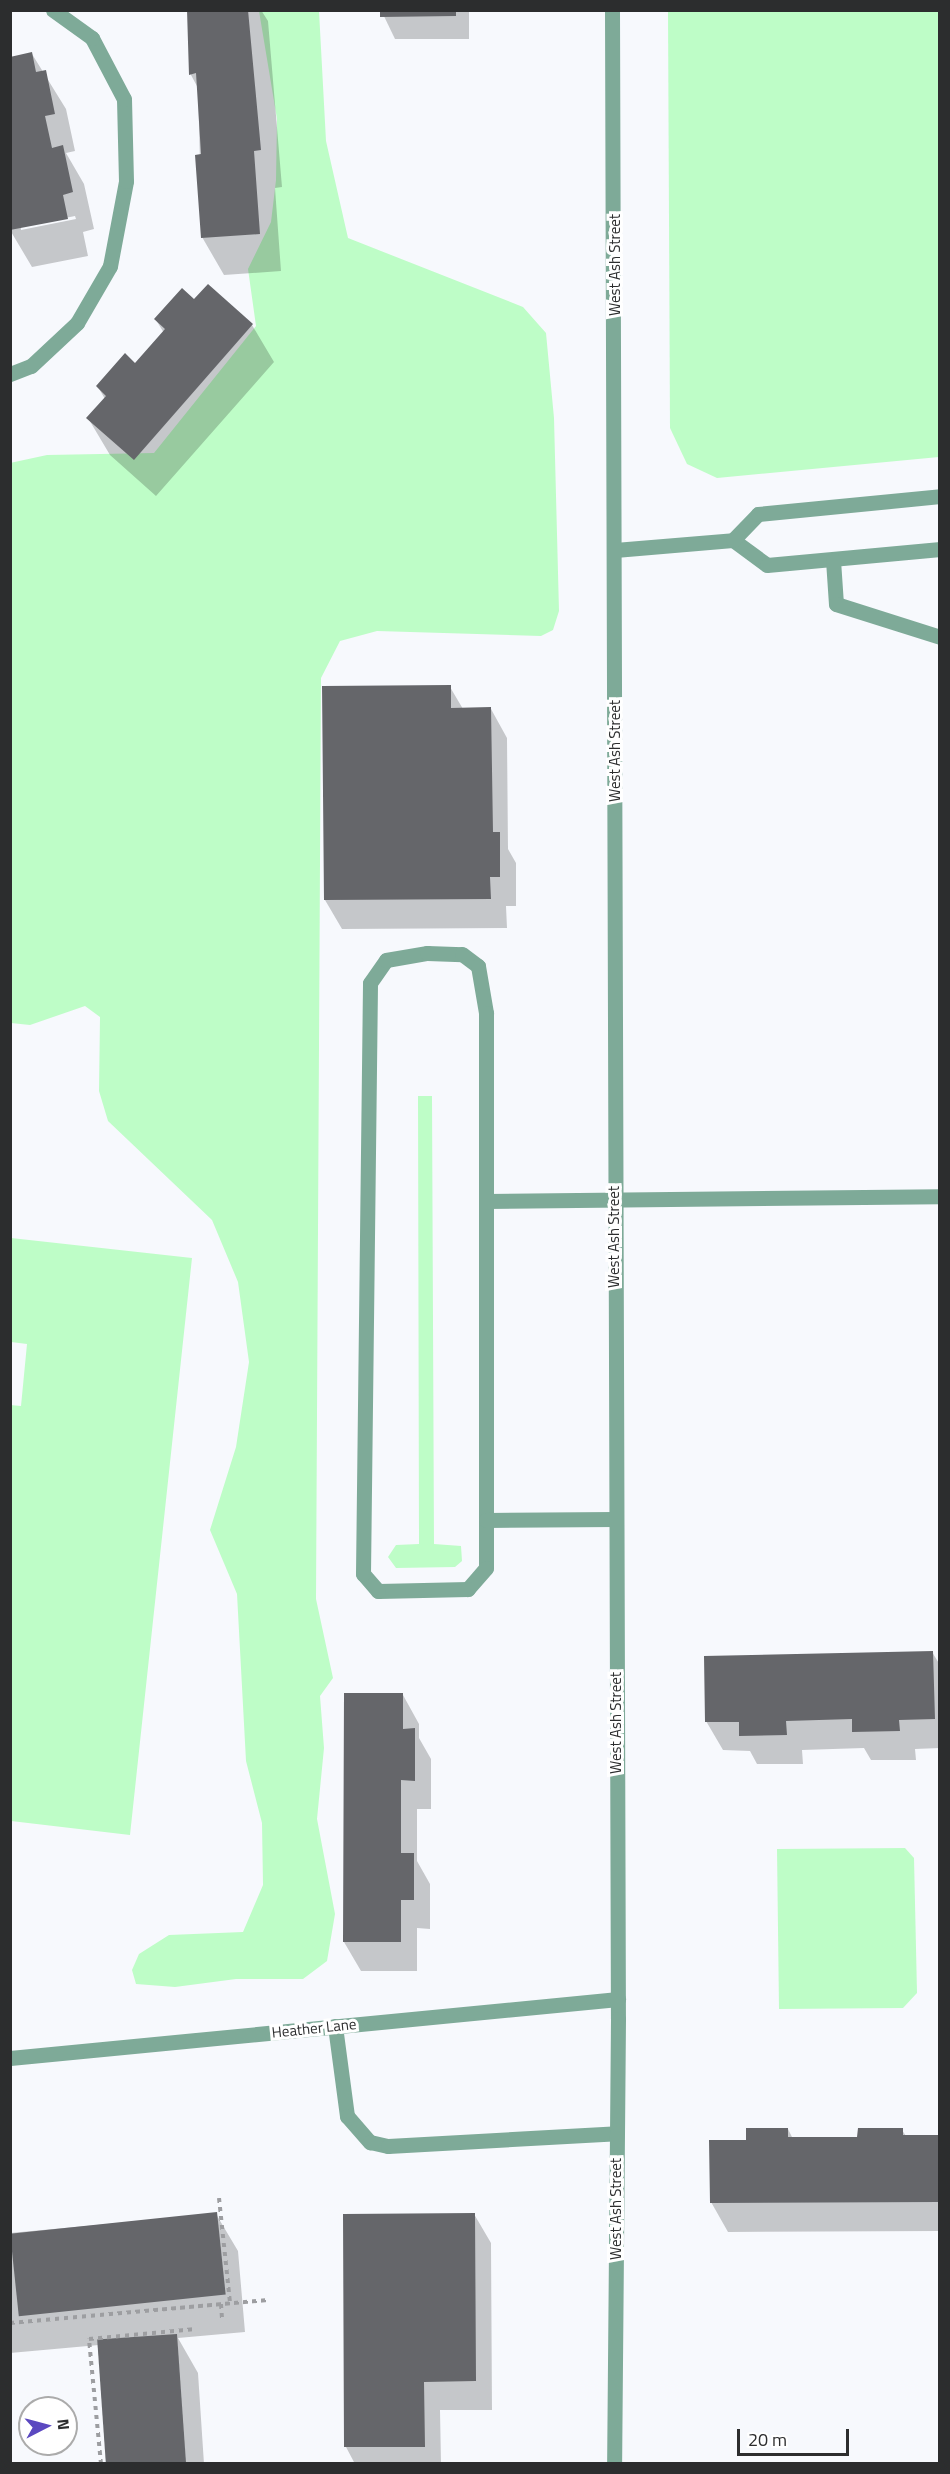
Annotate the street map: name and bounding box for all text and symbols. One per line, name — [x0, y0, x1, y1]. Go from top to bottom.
street label: West Ash Street — [606, 214, 624, 316]
street label: West Ash Street — [606, 700, 624, 802]
street label: West Ash Street — [605, 1186, 623, 1288]
street label: West Ash Street — [607, 1672, 625, 1774]
street label: Heather Lane — [271, 2015, 357, 2041]
street label: West Ash Street — [607, 2158, 625, 2260]
north arrow — [18, 2396, 78, 2456]
scale bar — [740, 2417, 852, 2455]
text: N — [51, 2418, 76, 2431]
text: 20 m — [748, 2426, 787, 2453]

